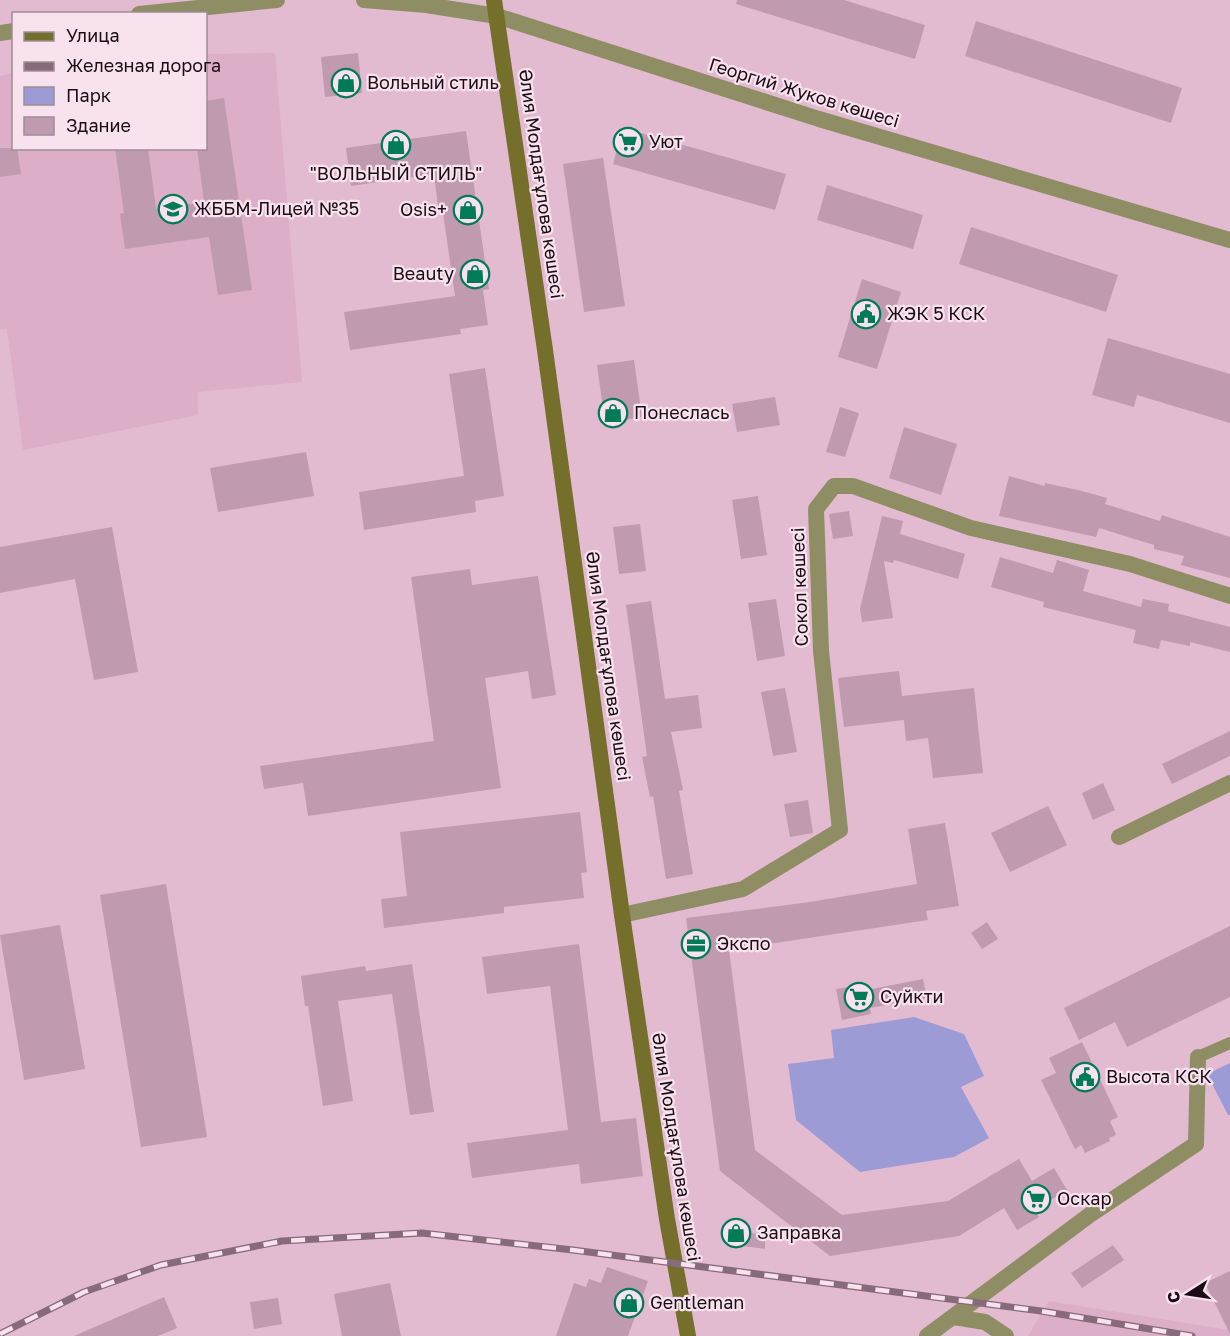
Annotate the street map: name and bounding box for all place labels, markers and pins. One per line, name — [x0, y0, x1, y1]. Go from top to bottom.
shop icon: Вольный стиль — [330, 67, 362, 99]
place label: Вольный стиль — [367, 71, 499, 93]
supermarket icon: Уют — [612, 126, 644, 158]
shop icon: "ВОЛЬНЫЙ СТИЛЬ" — [380, 129, 412, 161]
place label: Уют — [649, 130, 683, 152]
place label: "ВОЛЬНЫЙ СТИЛЬ" — [310, 162, 482, 184]
school or university icon: ЖББМ-Лицей №35 — [157, 193, 189, 225]
shop icon: Osis+ — [452, 194, 484, 226]
place label: ЖББМ-Лицей №35 — [194, 197, 359, 219]
place label: Osis+ — [400, 198, 447, 220]
shop icon: Beauty — [459, 258, 491, 290]
place label: Beauty — [393, 262, 454, 284]
public building icon: ЖЭК 5 КСК — [850, 298, 882, 330]
place label: ЖЭК 5 КСК — [887, 302, 986, 324]
shop icon: Понеслась — [597, 397, 629, 429]
place label: Понеслась — [634, 401, 730, 423]
office icon: Экспо — [680, 928, 712, 960]
place label: Экспо — [717, 932, 771, 954]
supermarket icon: Суйкти — [843, 981, 875, 1013]
place label: Суйкти — [880, 985, 943, 1007]
public building icon: Высота КСК — [1069, 1061, 1101, 1093]
place label: Высота КСК — [1106, 1065, 1212, 1087]
supermarket icon: Оскар — [1020, 1183, 1052, 1215]
place label: Оскар — [1057, 1187, 1112, 1209]
shop icon: Заправка — [720, 1217, 752, 1249]
place label: Заправка — [757, 1221, 841, 1243]
shop icon: Gentleman — [613, 1287, 645, 1319]
place label: Gentleman — [650, 1291, 744, 1313]

